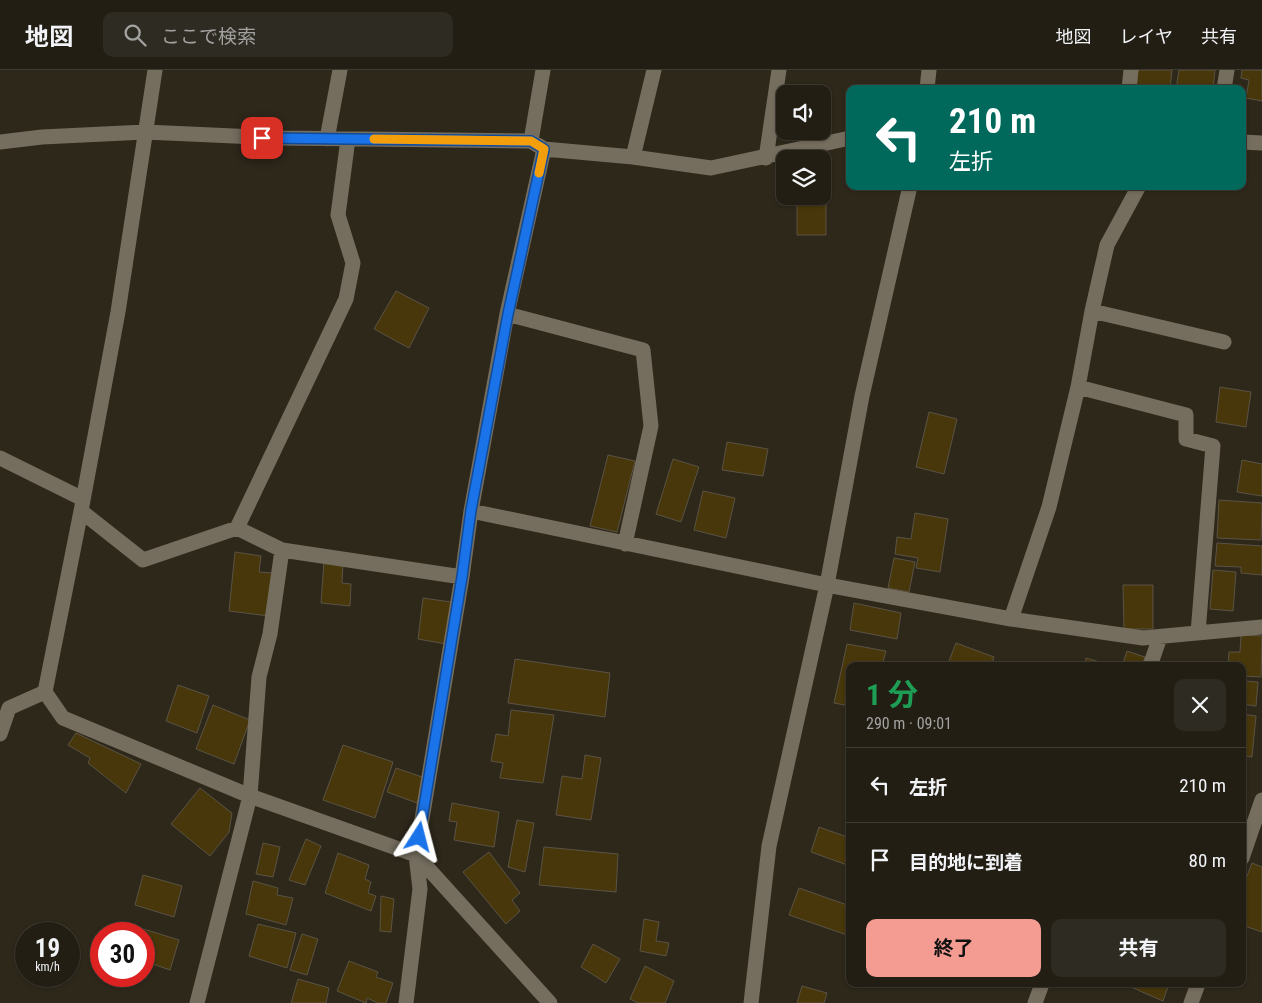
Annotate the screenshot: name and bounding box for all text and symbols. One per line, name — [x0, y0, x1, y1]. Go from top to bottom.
search box — [103, 12, 453, 57]
icon: search — [121, 21, 149, 49]
text: 地図 — [25, 23, 73, 51]
text: ここで検索 — [161, 25, 256, 48]
text: 地図 — [1056, 26, 1092, 47]
text: レイヤ — [1120, 26, 1173, 47]
text: 共有 — [1201, 26, 1237, 47]
map controls — [776, 85, 831, 205]
button: sound — [776, 85, 831, 140]
text: 210 m — [949, 101, 1036, 142]
icon: left — [866, 105, 931, 170]
pin — [241, 117, 283, 159]
icon: arrive — [248, 124, 276, 152]
text: 左折 — [949, 149, 993, 174]
button: layers — [776, 150, 831, 205]
text: 1 分 — [866, 677, 918, 712]
button: close — [1174, 679, 1226, 731]
text: 290 m · 09:01 — [866, 714, 952, 733]
icon: left — [866, 771, 894, 799]
text: 210 m — [1179, 774, 1226, 797]
text: 左折 — [909, 776, 947, 799]
position arrow — [392, 810, 444, 862]
icon: arrive — [866, 846, 894, 874]
text: 80 m — [1189, 849, 1226, 872]
text: 目的地に到着 — [909, 851, 1023, 874]
button: 終了 — [866, 919, 1041, 977]
button: 共有 — [1051, 919, 1226, 977]
speed limit sign: 30 — [90, 922, 155, 987]
text: 19 — [35, 934, 60, 963]
text: km/h — [35, 960, 60, 974]

